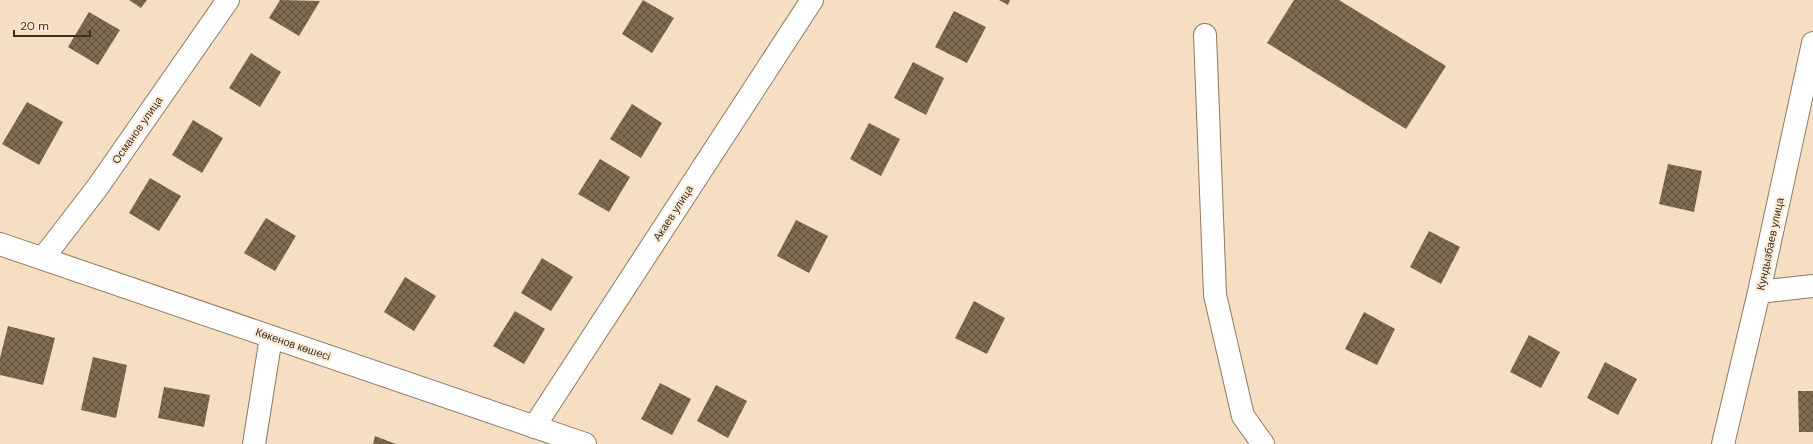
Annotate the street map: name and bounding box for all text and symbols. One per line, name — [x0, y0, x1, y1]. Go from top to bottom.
scale bar — [14, 12, 90, 38]
text: 20 m — [20, 18, 49, 34]
street label: Османов улица — [109, 93, 166, 166]
street label: Акаев улица — [650, 182, 697, 243]
street label: Кундызбаев улица — [1753, 195, 1787, 292]
street label: Көкенов көшесі — [254, 325, 332, 363]

